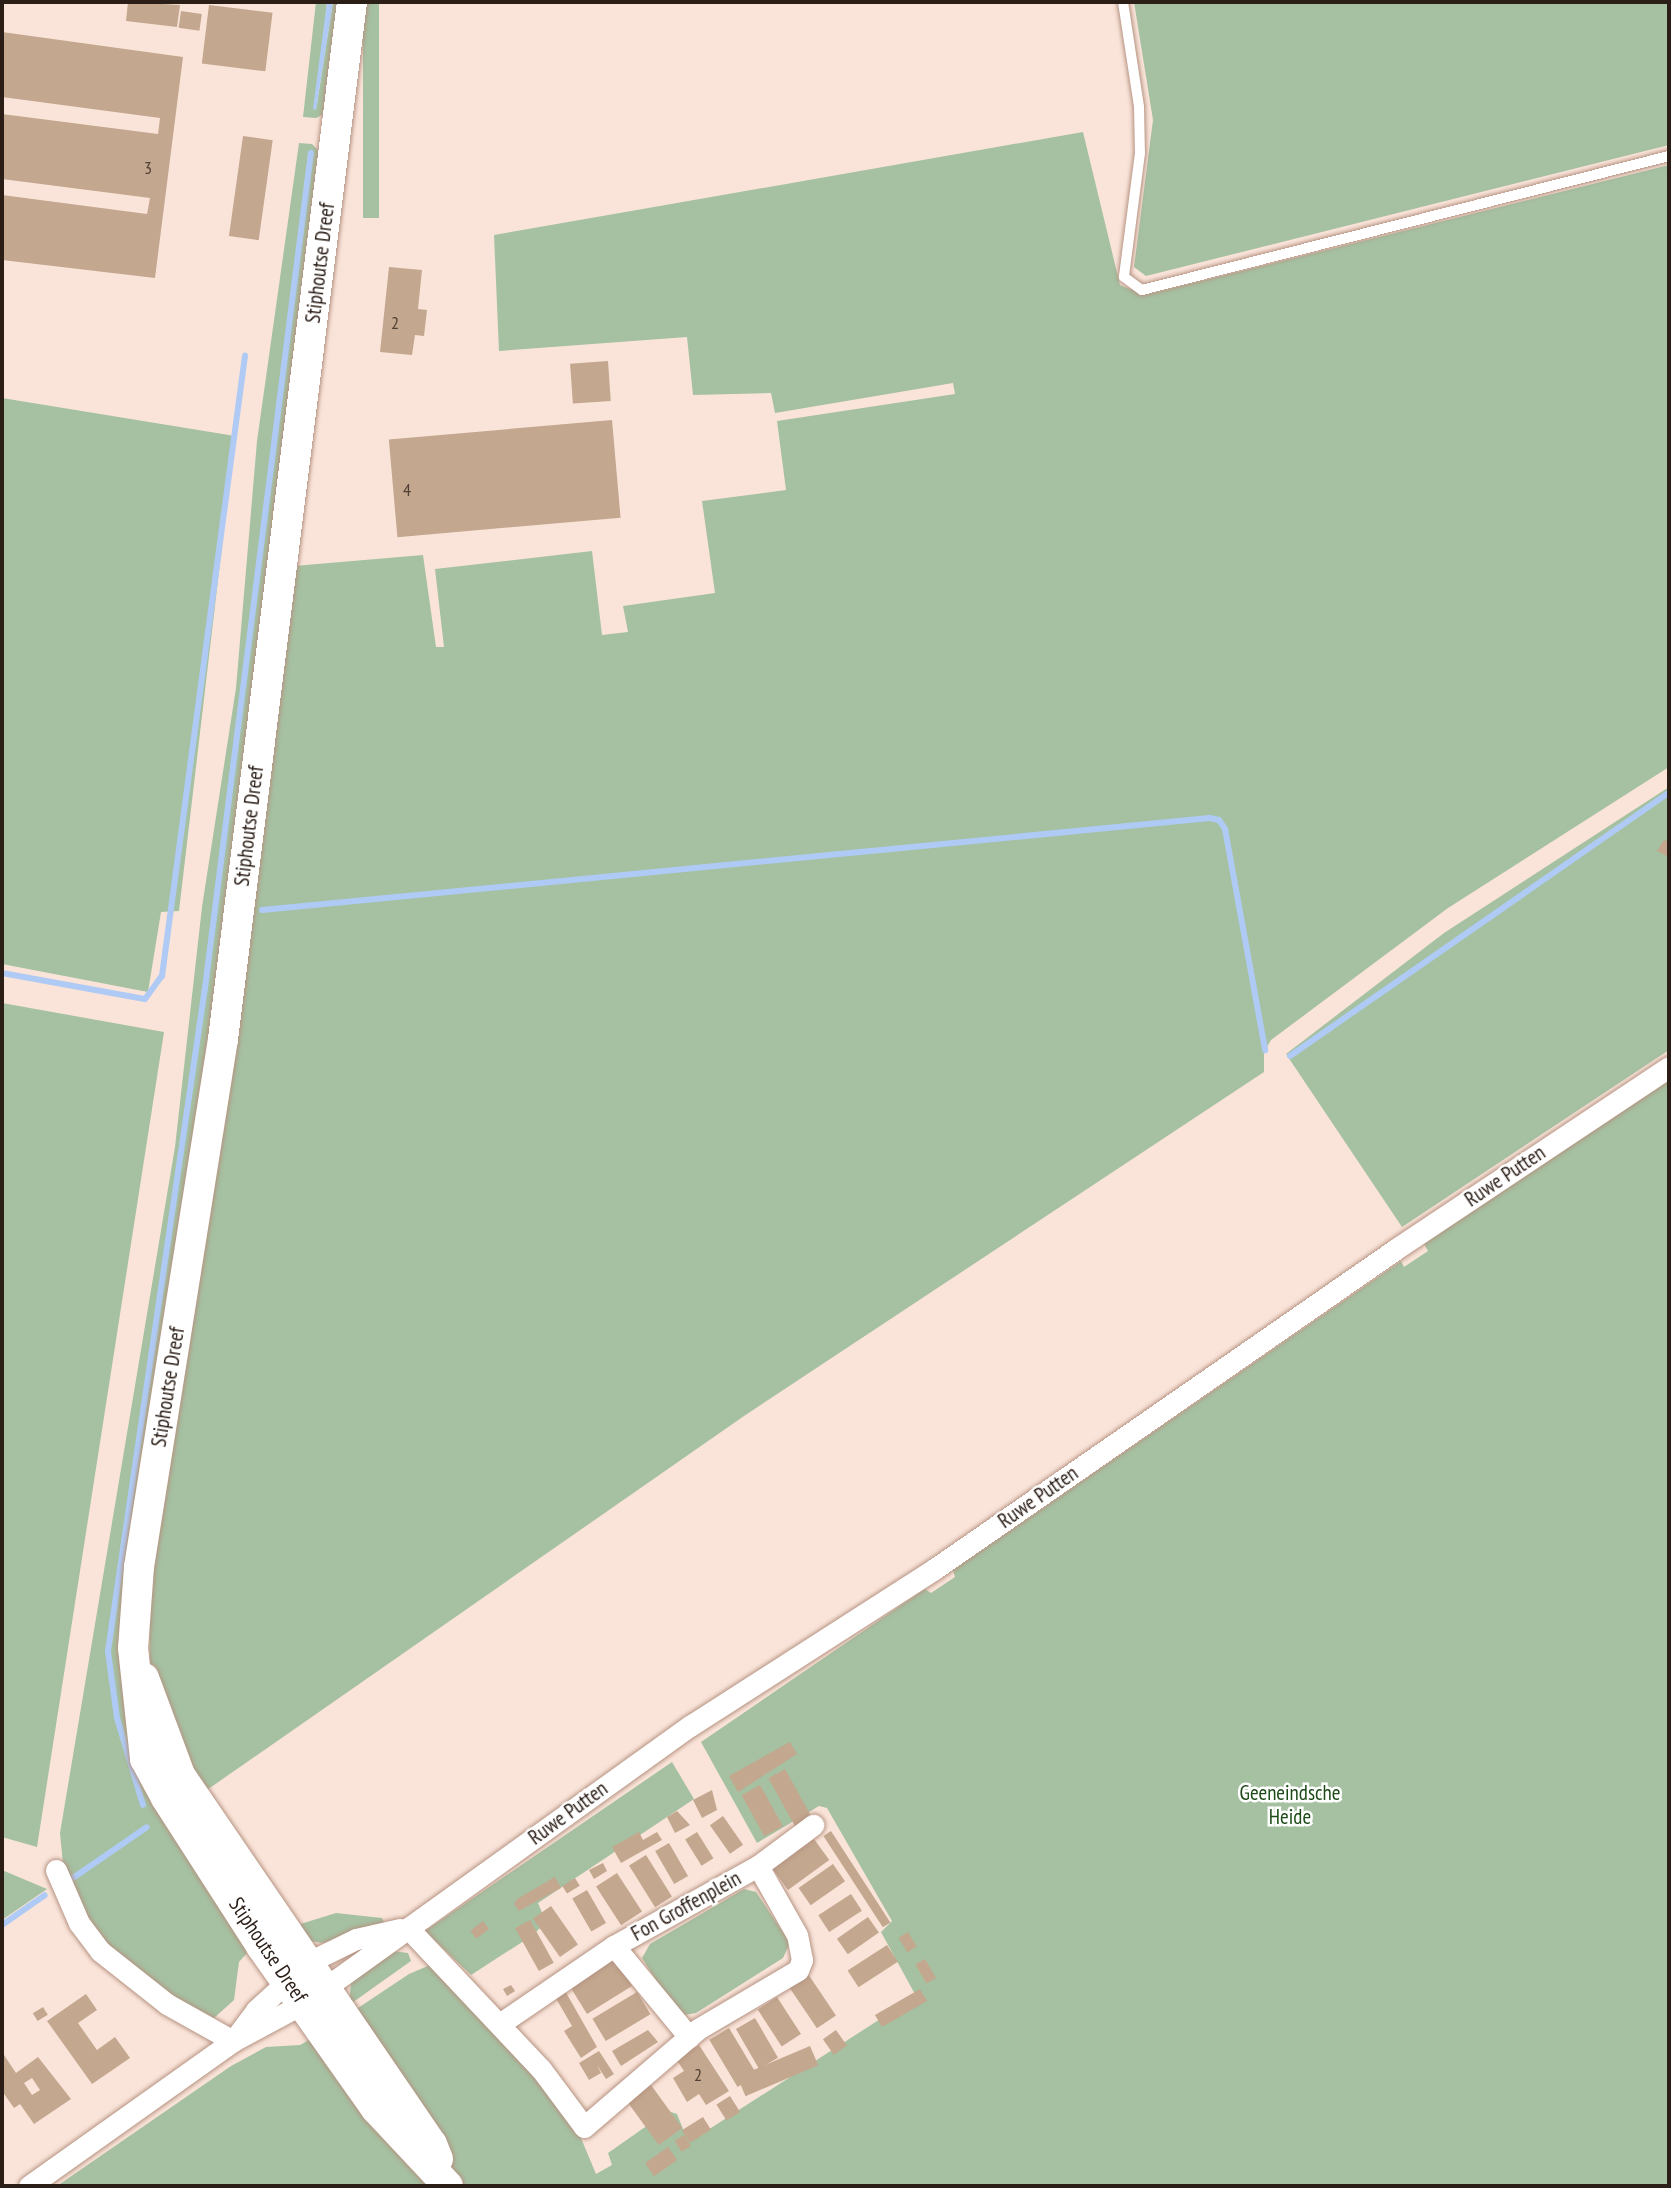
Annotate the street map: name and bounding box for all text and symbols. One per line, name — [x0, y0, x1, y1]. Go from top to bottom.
house number: 3 — [144, 157, 152, 179]
street label: Stiphoutse Dreef — [300, 201, 340, 325]
house number: 2 — [391, 312, 399, 334]
house number: 4 — [403, 479, 411, 501]
street label: Stiphoutse Dreef — [229, 764, 269, 888]
street label: Ruwe Putten — [1460, 1140, 1550, 1212]
street label: Stiphoutse Dreef — [146, 1325, 190, 1449]
street label: Ruwe Putten — [993, 1460, 1083, 1534]
street label: Ruwe Putten — [523, 1776, 613, 1850]
park label: Geeneindsche Heide — [1240, 1780, 1340, 1830]
street label: Fon Groffenplein — [627, 1866, 745, 1946]
street label: Stiphoutse Dreef — [224, 1893, 312, 2007]
house number: 2 — [694, 2064, 702, 2086]

